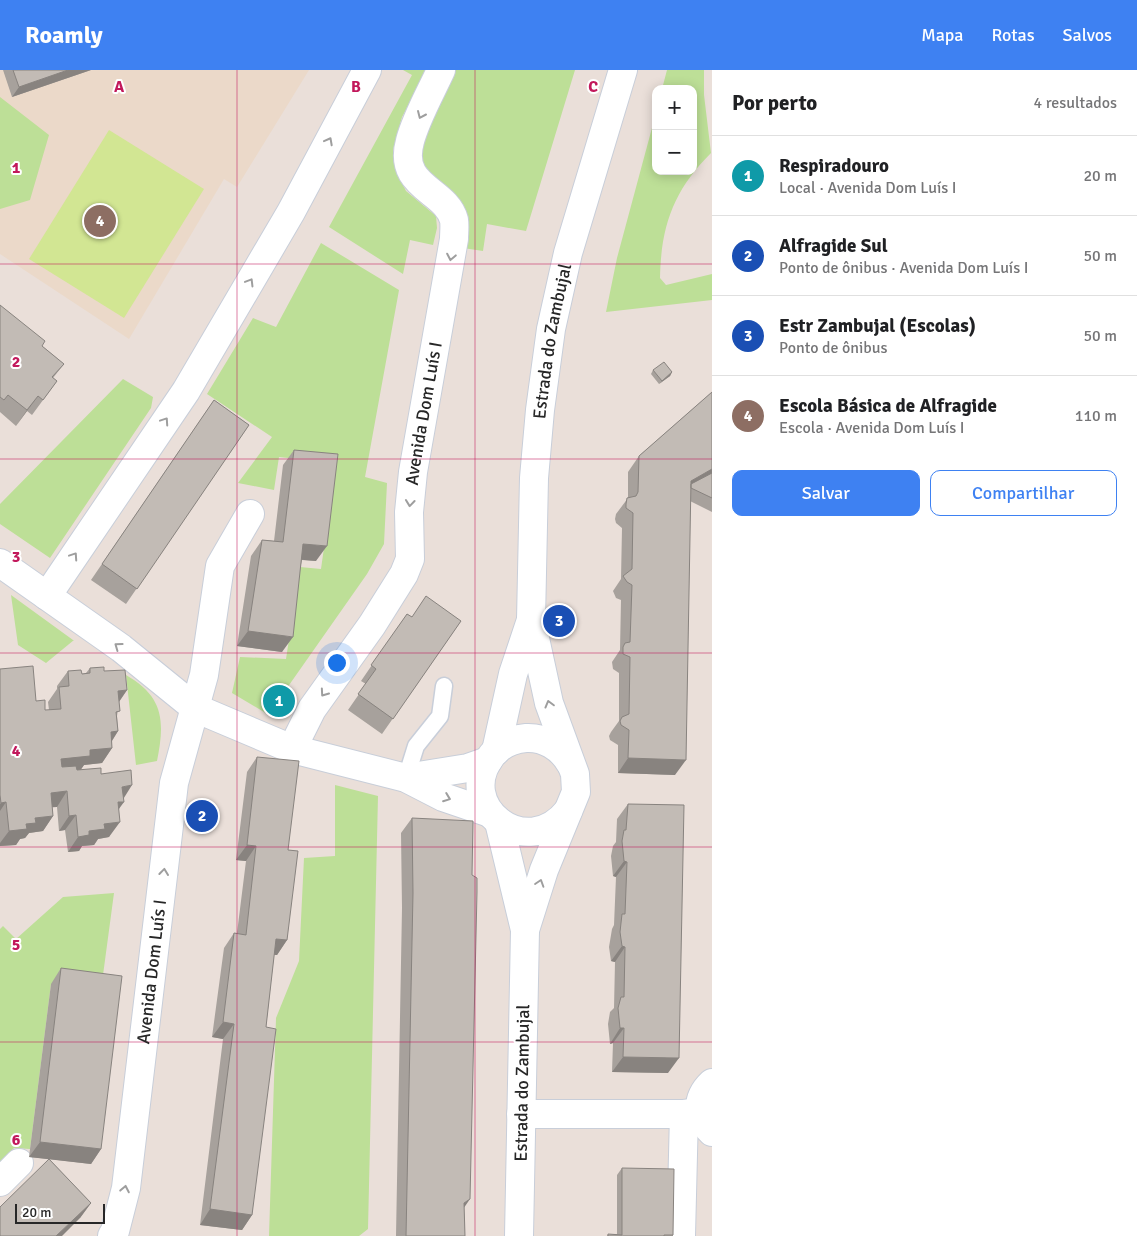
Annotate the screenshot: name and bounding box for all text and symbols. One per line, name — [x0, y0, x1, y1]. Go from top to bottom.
text: Roamly — [25, 20, 103, 50]
text: Mapa — [921, 24, 964, 46]
text: Rotas — [992, 24, 1035, 46]
text: Salvos — [1063, 24, 1112, 46]
text: A — [114, 77, 125, 97]
text: B — [351, 77, 361, 97]
text: C — [588, 77, 598, 97]
map controls — [652, 85, 697, 175]
button: + — [652, 85, 697, 130]
text: Por perto — [732, 90, 817, 116]
text: 4 resultados — [1034, 93, 1117, 113]
one-way arrow — [417, 110, 428, 119]
button: − — [652, 130, 697, 175]
one-way arrow — [323, 137, 333, 146]
text: Respiradouro — [779, 154, 889, 178]
text: 1 — [12, 158, 21, 178]
text: 1 — [744, 166, 752, 186]
text: 20 m — [1083, 166, 1117, 186]
text: Local · Avenida Dom Luís I — [779, 178, 956, 198]
pin: 4 — [84, 202, 116, 240]
text: Alfragide Sul — [779, 234, 888, 258]
text: 2 — [744, 246, 752, 266]
text: 50 m — [1083, 246, 1117, 266]
one-way arrow — [446, 252, 457, 261]
text: Ponto de ônibus · Avenida Dom Luís I — [779, 258, 1028, 278]
street label: Estrada do Zambujal — [528, 261, 576, 420]
one-way arrow — [244, 279, 254, 288]
text: Estr Zambujal (Escolas) — [779, 314, 976, 338]
text: 3 — [744, 326, 752, 346]
text: 50 m — [1083, 326, 1117, 346]
text: Ponto de ônibus — [779, 338, 888, 358]
street label: Avenida Dom Luís I — [401, 340, 447, 486]
text: 2 — [12, 352, 20, 372]
text: Escola Básica de Alfragide — [779, 394, 997, 418]
text: 4 — [744, 406, 752, 426]
text: 110 m — [1075, 406, 1117, 426]
one-way arrow — [159, 417, 169, 426]
text: Escola · Avenida Dom Luís I — [779, 418, 965, 438]
button: Salvar — [732, 470, 920, 516]
button: Compartilhar — [930, 470, 1117, 516]
one-way arrow — [405, 500, 416, 508]
text: 3 — [12, 547, 20, 567]
one-way arrow — [68, 552, 78, 561]
pin: 3 — [543, 602, 575, 640]
one-way arrow — [114, 643, 124, 652]
your location — [324, 650, 350, 676]
pin: 1 — [263, 682, 295, 720]
one-way arrow — [321, 687, 330, 697]
one-way arrow — [545, 700, 555, 708]
text: 4 — [12, 741, 21, 761]
one-way arrow — [442, 792, 451, 802]
pin: 2 — [186, 797, 218, 835]
one-way arrow — [158, 868, 169, 876]
one-way arrow — [534, 880, 544, 888]
street label: Avenida Dom Luís I — [132, 898, 171, 1045]
text: 5 — [12, 935, 20, 955]
street label: Estrada do Zambujal — [510, 1004, 534, 1162]
text: 6 — [12, 1130, 21, 1150]
one-way arrow — [119, 1185, 129, 1194]
scale bar — [15, 1201, 105, 1224]
text: 20 m — [22, 1204, 51, 1221]

